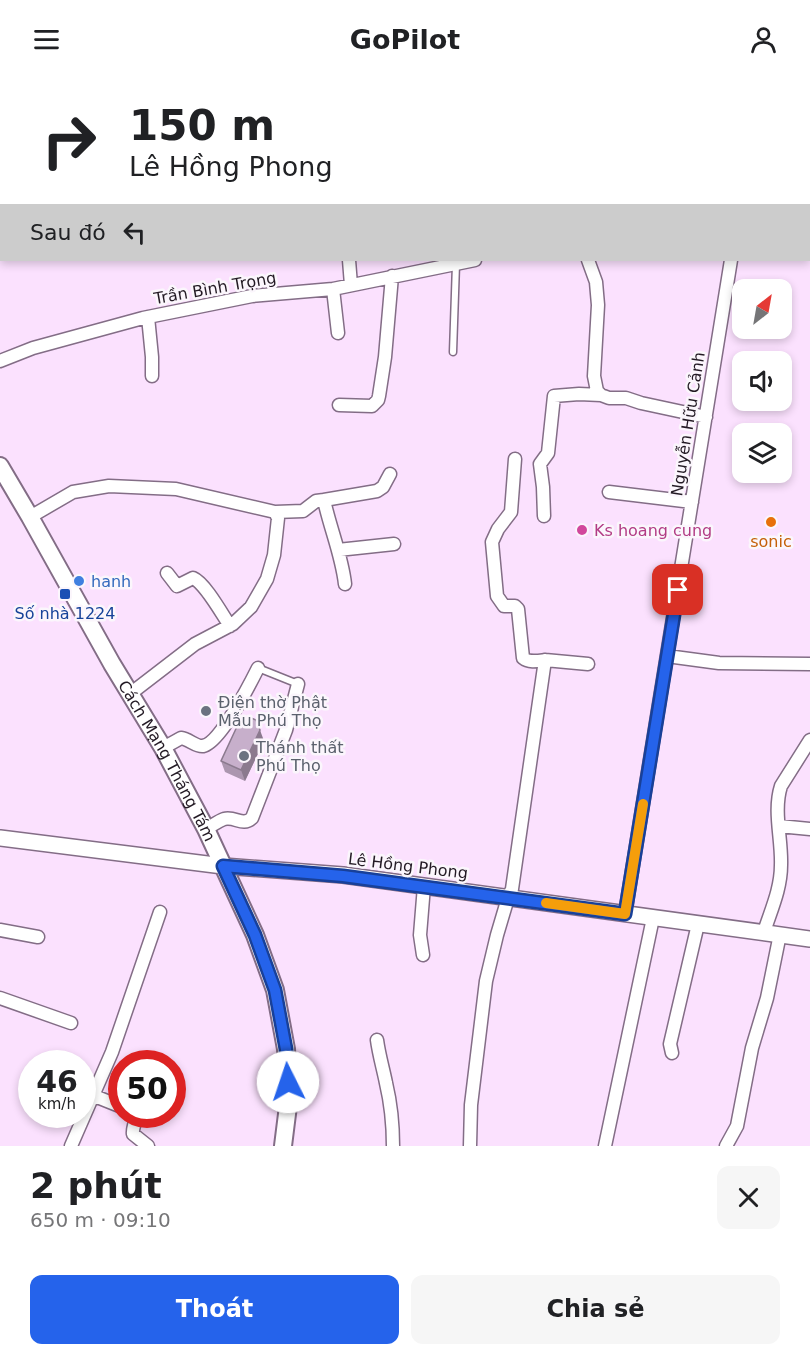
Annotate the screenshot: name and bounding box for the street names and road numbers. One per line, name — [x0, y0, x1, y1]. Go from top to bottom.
street label: Trần Bình Trọng — [151, 268, 278, 308]
street label: Nguyễn Hữu Cảnh — [667, 351, 709, 497]
street label: Cách Mạng Tháng Tám — [115, 677, 220, 844]
street label: Lê Hồng Phong — [347, 849, 469, 883]

